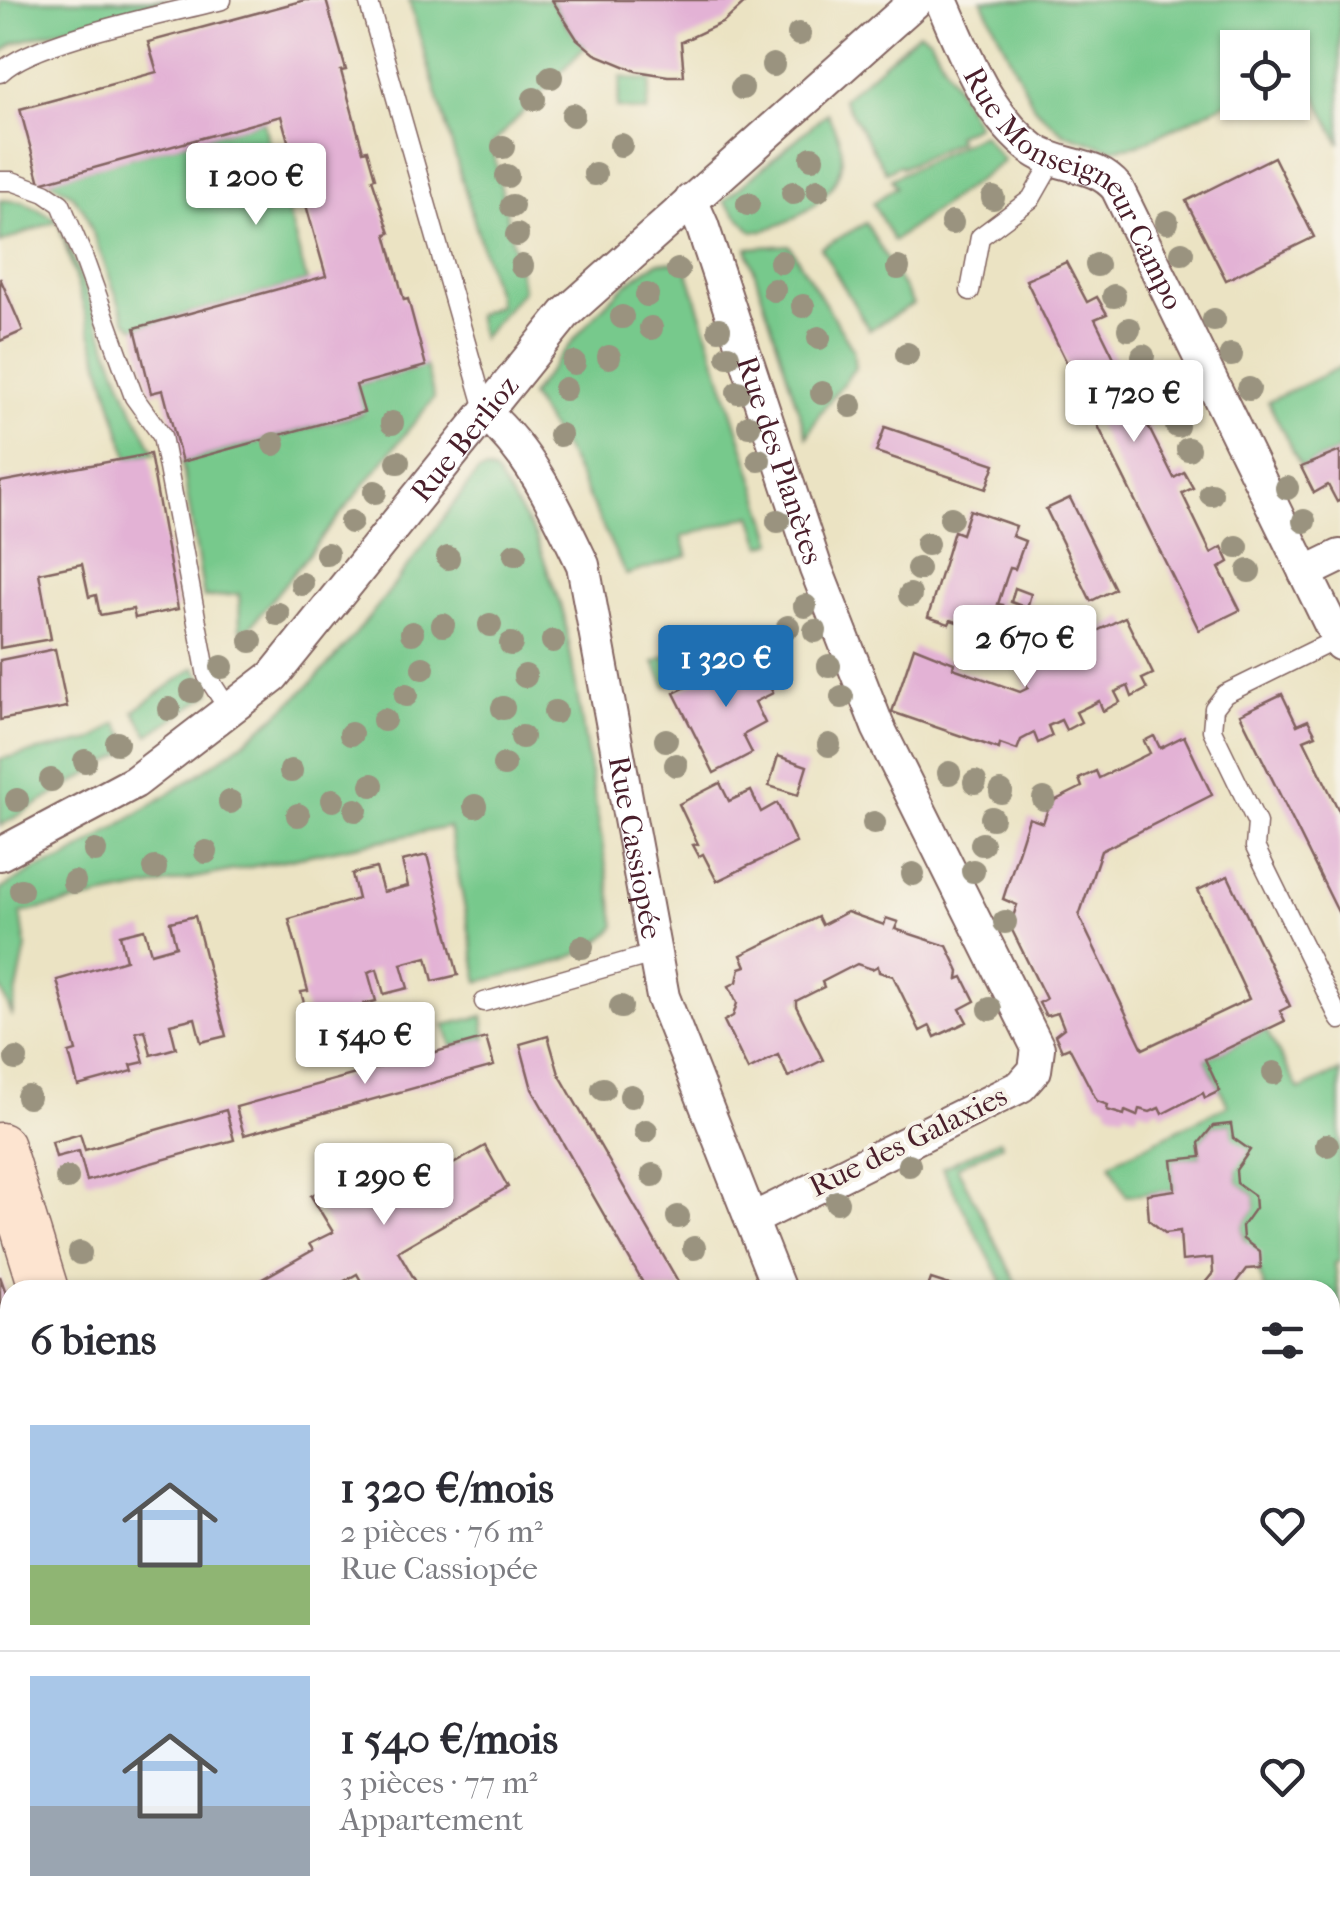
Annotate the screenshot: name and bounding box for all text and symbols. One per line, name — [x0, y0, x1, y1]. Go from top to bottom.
map controls — [1220, 30, 1310, 120]
button: locate — [1220, 30, 1310, 120]
street label: Rue Monseigneur Campo — [956, 61, 1191, 315]
pin: 1 200 € — [164, 143, 348, 228]
text: 1 200 € — [208, 157, 304, 194]
street label: Rue des Planètes — [729, 352, 830, 569]
pin: 1 720 € — [1042, 360, 1226, 445]
street label: Rue Berlioz — [404, 369, 526, 509]
text: 1 720 € — [1087, 374, 1181, 411]
pin: 2 670 € — [933, 605, 1117, 690]
text: 2 670 € — [975, 619, 1075, 656]
pin: 1 320 € — [634, 625, 818, 710]
text: 1 320 € — [680, 639, 772, 676]
street label: Rue Cassiopée — [601, 753, 669, 942]
pin: 1 540 € — [273, 1002, 457, 1087]
text: 1 540 € — [318, 1016, 412, 1053]
street label: Rue des Galaxies — [804, 1078, 1013, 1204]
pin: 1 290 € — [292, 1143, 476, 1228]
text: 1 290 € — [336, 1157, 432, 1194]
icon: filters — [1255, 1313, 1310, 1368]
text: 6 biens — [30, 1316, 156, 1365]
text: 1 320 €/mois — [340, 1464, 554, 1513]
icon: home — [110, 1465, 230, 1585]
icon: heart — [1255, 1498, 1310, 1553]
text: 2 pièces · 76 m² — [340, 1513, 543, 1550]
text: Rue Cassiopée — [340, 1550, 538, 1587]
text: 1 540 €/mois — [340, 1715, 558, 1764]
icon: home — [110, 1716, 230, 1836]
icon: heart — [1255, 1749, 1310, 1804]
text: 3 pièces · 77 m² — [340, 1764, 538, 1801]
text: Appartement — [340, 1801, 523, 1838]

